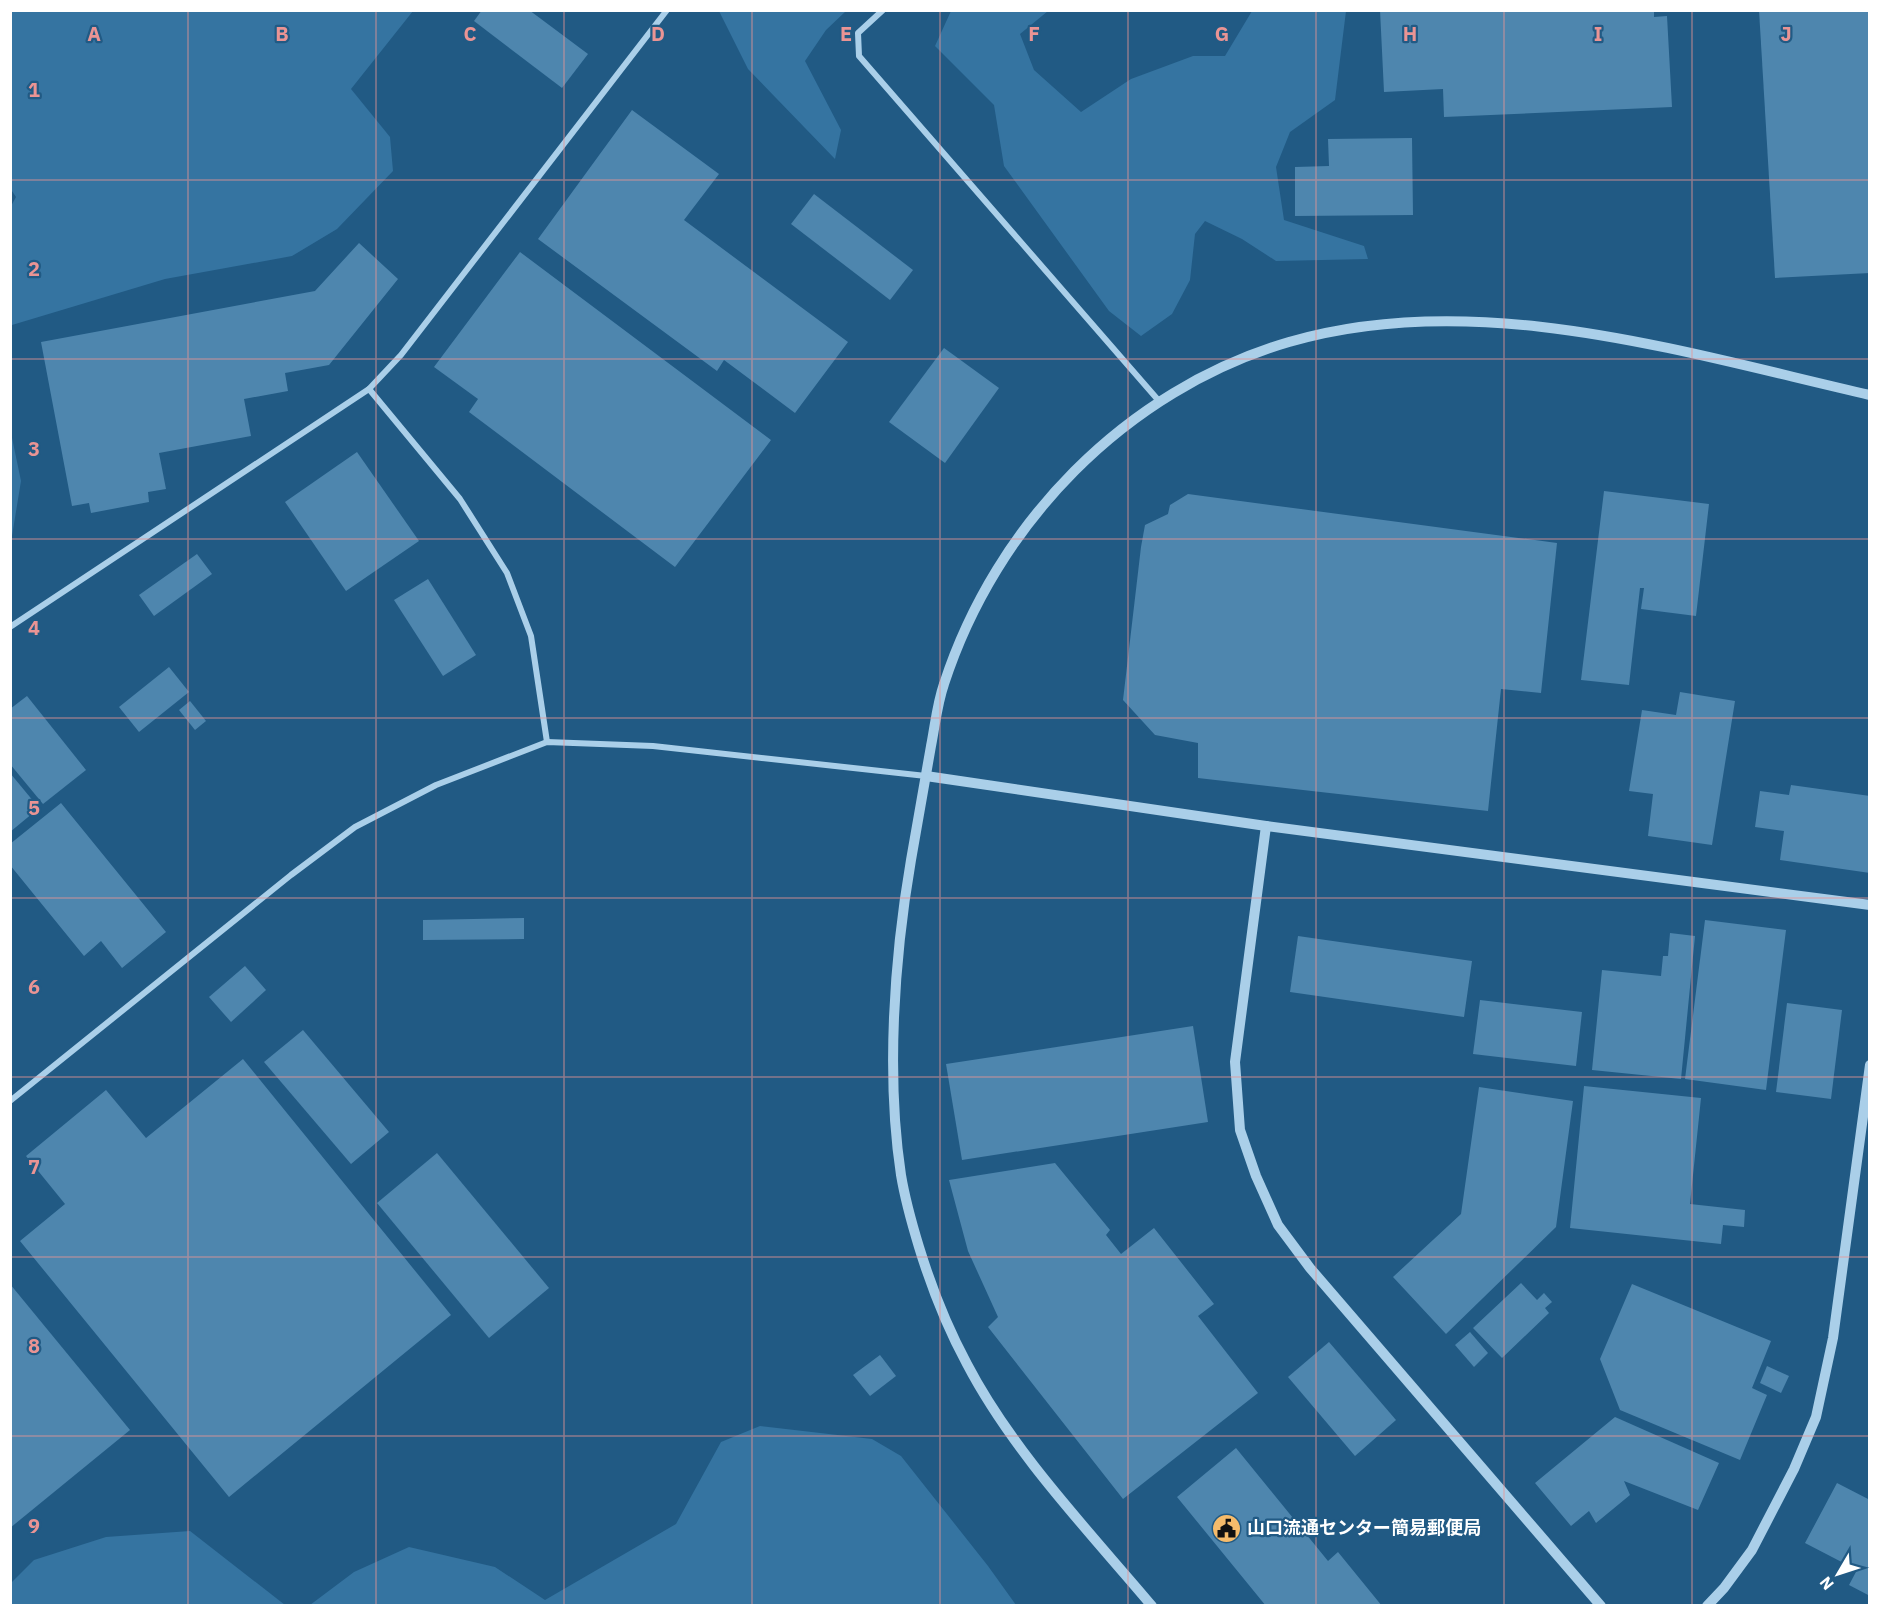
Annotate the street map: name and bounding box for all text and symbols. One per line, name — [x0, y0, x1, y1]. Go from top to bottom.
text: A — [87, 20, 101, 47]
text: B — [275, 20, 289, 47]
text: C — [463, 20, 477, 47]
text: D — [651, 20, 665, 47]
text: E — [840, 20, 852, 47]
text: F — [1028, 20, 1040, 47]
text: G — [1215, 20, 1229, 47]
text: H — [1403, 20, 1417, 47]
text: I — [1594, 20, 1602, 47]
text: J — [1780, 20, 1792, 47]
text: 1 — [28, 76, 40, 103]
text: 2 — [28, 255, 40, 282]
text: 3 — [28, 435, 40, 462]
text: 4 — [28, 614, 40, 641]
text: 5 — [28, 794, 40, 821]
text: 6 — [28, 973, 40, 1000]
text: 7 — [28, 1153, 40, 1180]
text: 8 — [28, 1332, 40, 1359]
text: 9 — [28, 1512, 40, 1539]
public building icon: 山口流通センター簡易郵便局 — [1210, 1512, 1242, 1544]
place label: 山口流通センター簡易郵便局 — [1247, 1516, 1481, 1539]
north arrow — [1808, 1544, 1868, 1604]
text: N — [1815, 1573, 1838, 1594]

